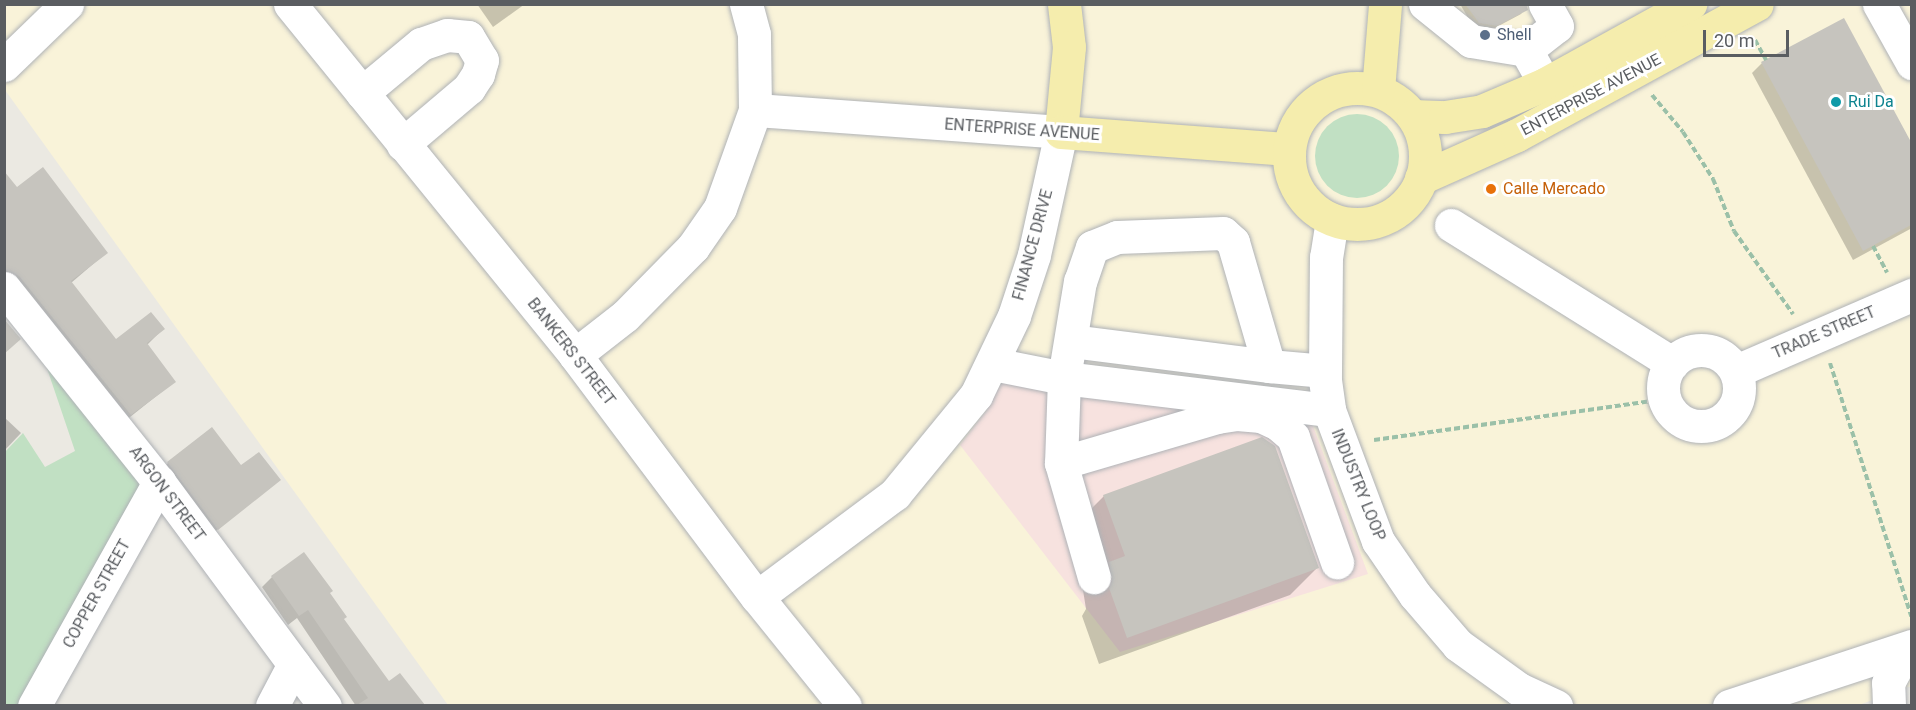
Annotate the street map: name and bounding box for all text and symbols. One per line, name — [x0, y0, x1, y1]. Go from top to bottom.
scale bar — [1706, 18, 1792, 56]
place label: Shell — [1497, 25, 1532, 45]
marker: Shell — [1478, 28, 1492, 42]
text: 20 m — [1714, 30, 1754, 51]
street label: ENTERPRISE AVENUE — [1518, 50, 1664, 140]
place label: Rui Da — [1848, 92, 1894, 112]
marker: Rui Da — [1829, 95, 1843, 109]
street label: ENTERPRISE AVENUE — [944, 115, 1100, 145]
place label: Calle Mercado — [1503, 179, 1605, 199]
marker: Calle Mercado — [1484, 182, 1498, 196]
street label: FINANCE DRIVE — [1009, 187, 1057, 303]
street label: BANKERS STREET — [523, 294, 619, 410]
street label: TRADE STREET — [1770, 303, 1878, 363]
street label: INDUSTRY LOOP — [1327, 426, 1389, 544]
street label: ARGON STREET — [125, 443, 209, 545]
street label: COPPER STREET — [59, 536, 135, 652]

